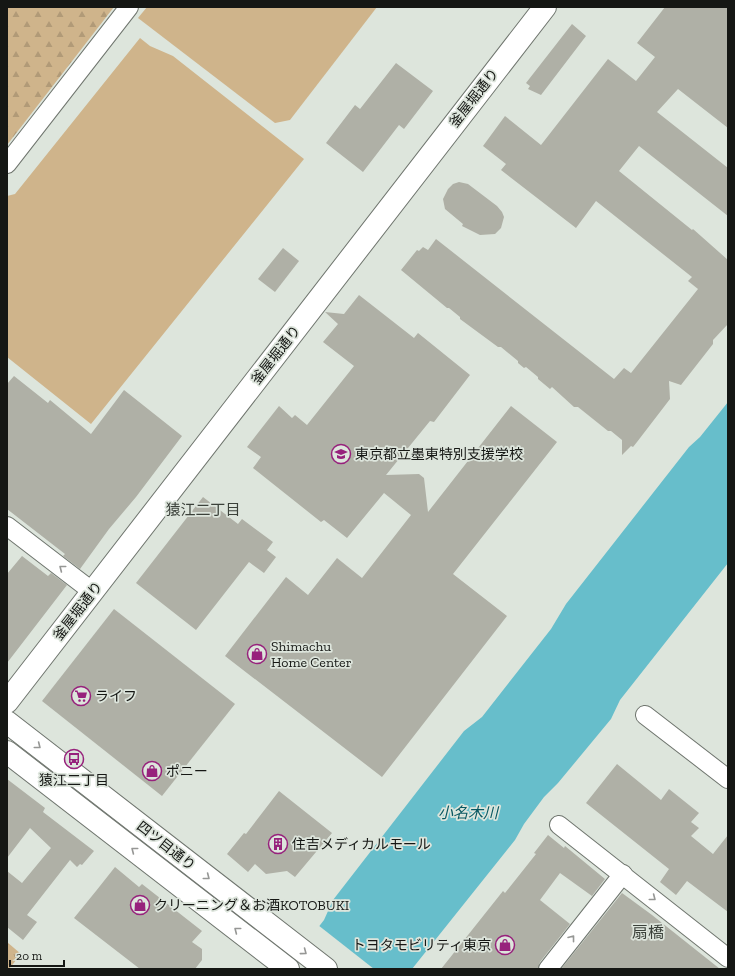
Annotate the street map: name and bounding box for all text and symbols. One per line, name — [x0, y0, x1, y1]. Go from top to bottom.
street label: 釜屋堀通り — [446, 65, 502, 131]
street label: 釜屋堀通り — [248, 322, 304, 388]
school or university icon: 東京都立墨東特別支援学校 — [330, 443, 352, 465]
place label: 東京都立墨東特別支援学校 — [355, 446, 523, 463]
district label: 猿江二丁目 — [165, 501, 241, 519]
one-way arrow — [59, 566, 66, 573]
street label: 釜屋堀通り — [50, 578, 106, 644]
place label: Shimachu Home Center — [271, 638, 352, 671]
shop icon: Shimachu Home Center — [246, 643, 268, 665]
supermarket icon: ライフ — [70, 685, 92, 707]
place label: ライフ — [95, 688, 137, 705]
one-way arrow — [33, 741, 40, 748]
bus stop icon: 猿江二丁目 — [63, 748, 85, 770]
shop icon: ポニー — [141, 760, 163, 782]
place label: ポニー — [166, 763, 208, 780]
place label: 猿江二丁目 — [39, 772, 109, 789]
water label: 小名木川 — [438, 804, 500, 822]
street label: 四ツ目通り — [133, 818, 199, 874]
building icon: 住吉メディカルモール — [267, 833, 289, 855]
place label: 住吉メディカルモール — [292, 836, 431, 853]
one-way arrow — [131, 848, 138, 855]
one-way arrow — [202, 872, 209, 879]
shop icon: クリーニング＆お酒KOTOBUKI — [129, 894, 151, 916]
one-way arrow — [649, 894, 656, 901]
place label: クリーニング＆お酒KOTOBUKI — [154, 897, 349, 914]
district label: 扇橋 — [632, 923, 664, 942]
one-way arrow — [234, 927, 241, 934]
shop icon: トヨタモビリティ東京 — [494, 934, 516, 956]
one-way arrow — [568, 936, 575, 943]
place label: トヨタモビリティ東京 — [352, 937, 491, 954]
scale bar — [10, 942, 64, 968]
one-way arrow — [299, 947, 306, 954]
text: 20 m — [16, 949, 43, 963]

